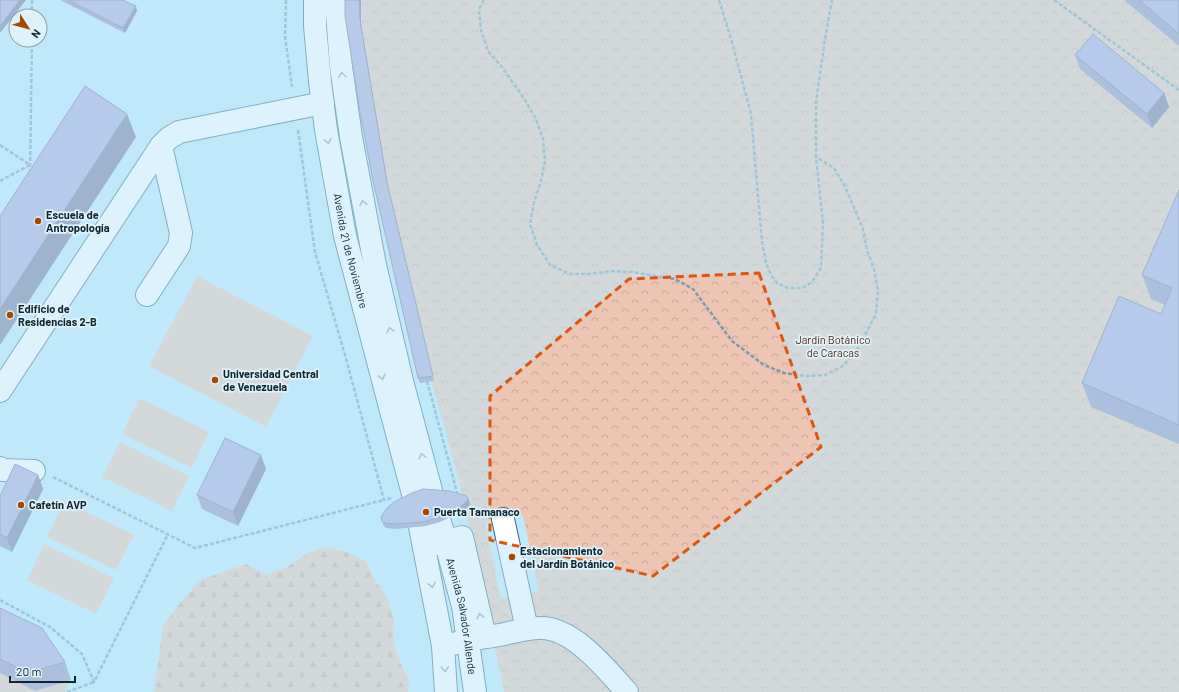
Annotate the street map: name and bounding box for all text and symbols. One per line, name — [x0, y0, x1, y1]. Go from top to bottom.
north arrow — [8, 8, 48, 48]
text: N — [29, 27, 44, 41]
one-way arrow — [338, 72, 347, 78]
one-way arrow — [323, 138, 332, 144]
street label: Avenida 21 de Noviembre — [331, 192, 371, 310]
one-way arrow — [360, 200, 368, 206]
place label: Escuela de Antropología — [46, 208, 110, 234]
marker: Escuela de Antropología — [33, 216, 43, 226]
place label: Edificio de Residencias 2-B — [18, 302, 97, 328]
marker: Edificio de Residencias 2-B — [5, 310, 15, 320]
one-way arrow — [386, 327, 394, 333]
park label: Jardín Botánico de Caracas — [795, 333, 871, 359]
place label: Universidad Central de Venezuela — [223, 367, 319, 393]
one-way arrow — [377, 373, 386, 380]
marker: Universidad Central de Venezuela — [210, 375, 220, 385]
one-way arrow — [418, 453, 427, 460]
place label: Cafetín AVP — [29, 498, 87, 511]
marker: Cafetín AVP — [16, 500, 26, 510]
place label: Puerta Tamanaco — [434, 505, 520, 518]
marker: Puerta Tamanaco — [421, 507, 431, 517]
place label: Estacionamiento del Jardín Botánico — [520, 544, 614, 570]
marker: Estacionamiento del Jardín Botánico — [507, 552, 517, 562]
street label: Avenida Salvador Allende — [444, 556, 480, 676]
one-way arrow — [427, 582, 435, 588]
one-way arrow — [477, 613, 485, 619]
scale bar — [10, 658, 75, 684]
text: 20 m — [16, 664, 42, 678]
one-way arrow — [440, 666, 449, 672]

